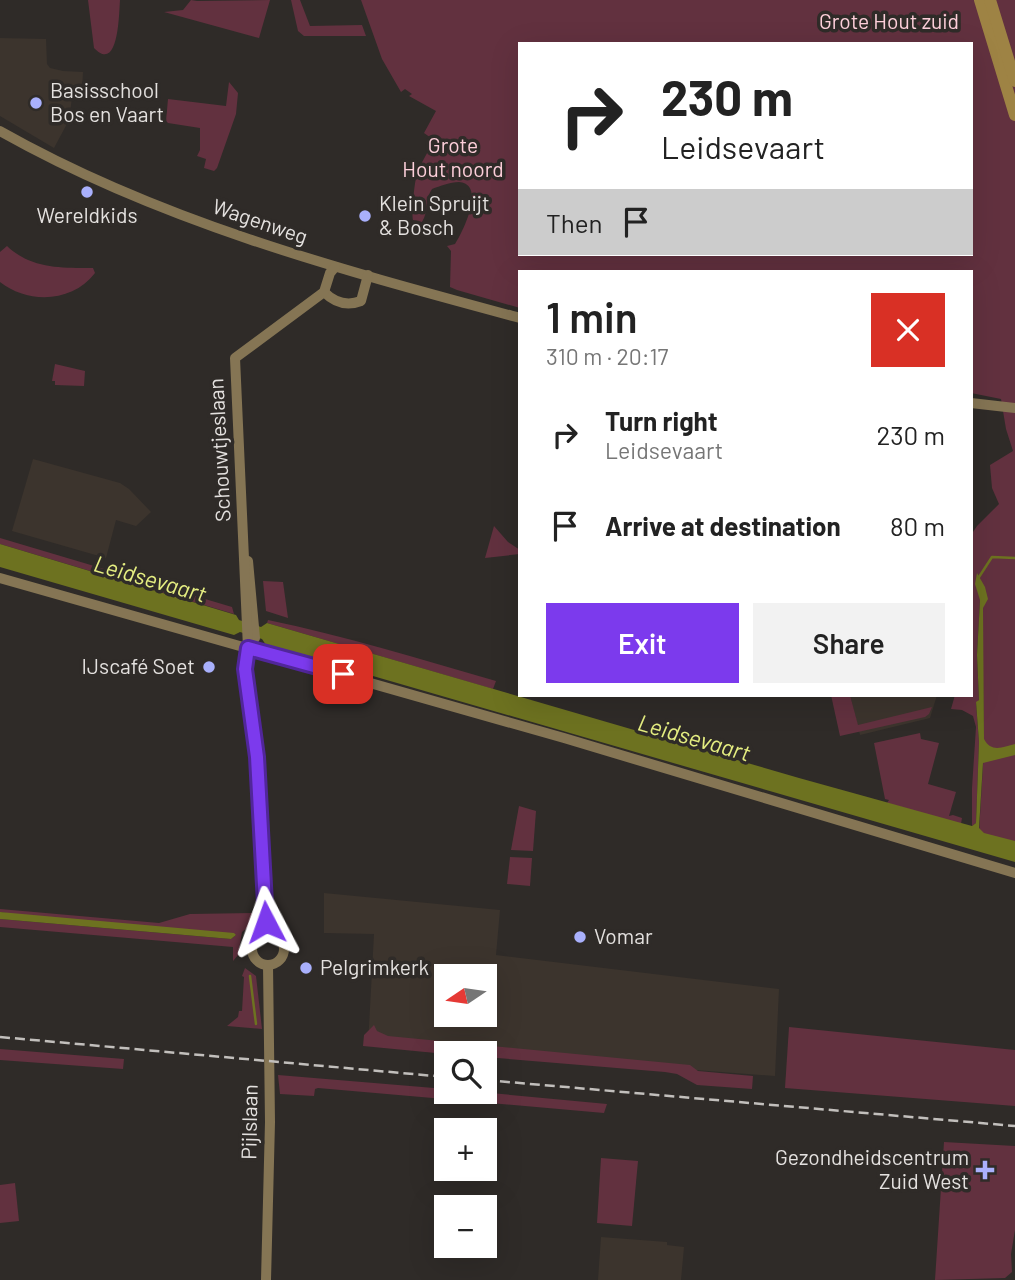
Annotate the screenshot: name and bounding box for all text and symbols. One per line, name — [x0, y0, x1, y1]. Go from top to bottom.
park label: Grote Hout zuid — [819, 8, 959, 33]
text: 230 m — [661, 67, 793, 126]
icon: right — [546, 70, 637, 161]
place label: Basisschool Bos en Vaart — [50, 77, 164, 126]
marker: Basisschool Bos en Vaart — [28, 95, 44, 111]
text: Leidsevaart — [661, 127, 825, 165]
park label: Grote Hout noord — [402, 132, 504, 181]
marker: Wereldkids — [79, 184, 95, 200]
place label: Klein Spruijt & Bosch — [379, 190, 490, 239]
street label: Wagenweg — [210, 193, 311, 249]
place label: Wereldkids — [36, 202, 138, 227]
icon: arrive — [617, 203, 655, 241]
text: Then — [546, 207, 603, 238]
marker: Klein Spruijt & Bosch — [357, 208, 373, 224]
text: 1 min — [546, 291, 638, 341]
button: close — [871, 293, 945, 367]
text: 310 m · 20:17 — [546, 342, 668, 370]
street label: Schouwtjeslaan — [202, 378, 235, 522]
text: Turn right — [605, 405, 718, 436]
icon: right — [546, 416, 584, 454]
text: 230 m — [876, 419, 945, 450]
text: Leidsevaart — [605, 436, 723, 464]
icon: arrive — [546, 507, 584, 545]
text: Arrive at destination — [605, 510, 841, 541]
text: 80 m — [890, 510, 945, 541]
water label: Leidsevaart — [91, 549, 210, 607]
button: Exit — [546, 603, 739, 683]
button: Share — [753, 603, 945, 683]
pin — [313, 644, 373, 704]
place label: IJscafé Soet — [81, 653, 195, 678]
icon: arrive — [324, 655, 362, 693]
marker: IJscafé Soet — [201, 659, 217, 675]
water label: Leidsevaart — [635, 708, 754, 766]
position arrow — [229, 885, 303, 959]
place label: Vomar — [594, 923, 653, 948]
marker: Vomar — [572, 929, 588, 945]
place label: Pelgrimkerk — [320, 954, 429, 979]
marker: Pelgrimkerk — [298, 960, 314, 976]
north arrow — [434, 964, 497, 1027]
map controls — [434, 964, 497, 1258]
button: search — [434, 1041, 497, 1104]
street label: Pijlslaan — [235, 1084, 262, 1160]
button: + — [434, 1118, 497, 1181]
place label: Gezondheidscentrum Zuid West — [775, 1144, 969, 1193]
marker: Gezondheidscentrum Zuid West — [975, 1160, 995, 1180]
button: − — [434, 1195, 497, 1258]

